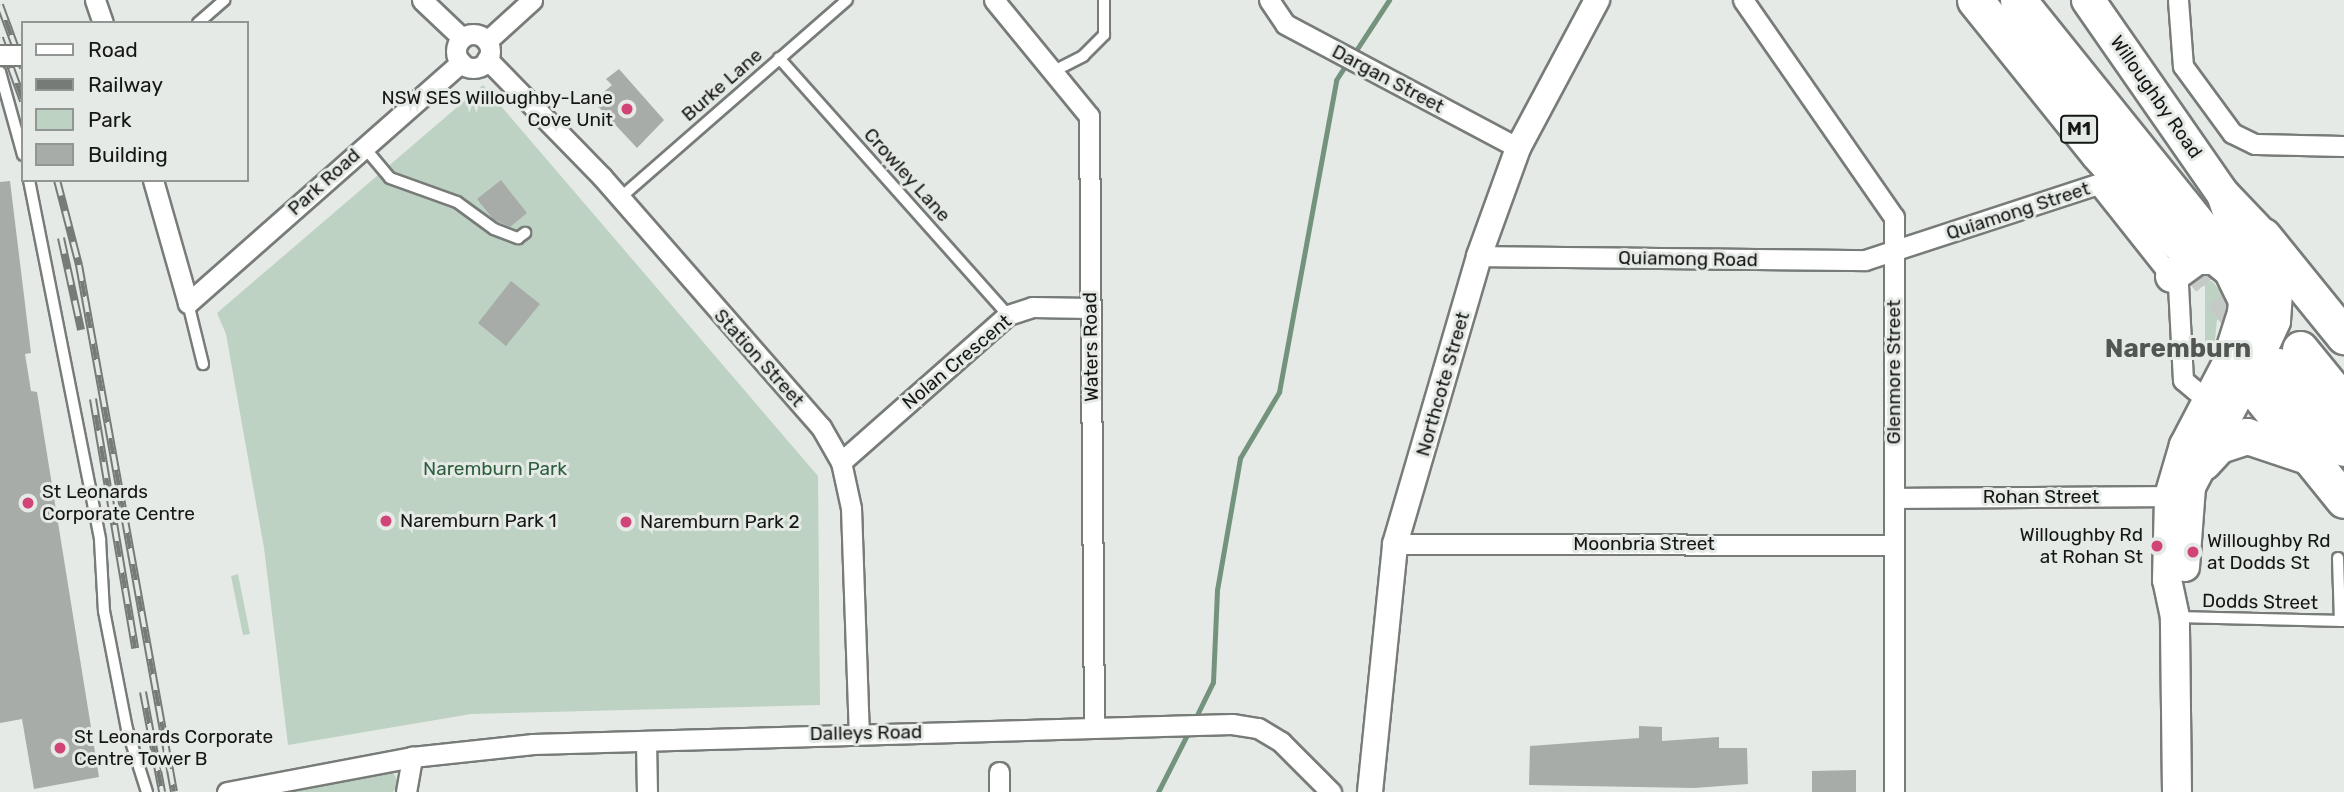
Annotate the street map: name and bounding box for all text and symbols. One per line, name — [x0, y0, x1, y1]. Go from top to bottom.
legend — [21, 21, 248, 182]
street label: Willoughby Road — [2105, 31, 2207, 163]
text: Road — [88, 37, 138, 62]
street label: Dargan Street — [1328, 40, 1448, 118]
street label: Burke Lane — [677, 44, 767, 126]
text: Railway — [88, 72, 163, 97]
place label: NSW SES Willoughby-Lane Cove Unit — [381, 87, 613, 131]
marker: NSW SES Willoughby-Lane Cove Unit — [619, 101, 635, 117]
text: Park — [88, 107, 132, 132]
road number: M1 — [2060, 114, 2098, 144]
street label: Crowley Lane — [859, 123, 955, 227]
text: Building — [88, 142, 168, 167]
street label: Park Road — [283, 144, 365, 220]
street label: Quiamong Street — [1943, 177, 2093, 245]
street label: Quiamong Road — [1618, 246, 1758, 272]
street label: Waters Road — [1079, 292, 1103, 402]
street label: Glenmore Street — [1883, 300, 1905, 444]
street label: Station Street — [709, 304, 809, 412]
street label: Northcote Street — [1411, 309, 1475, 459]
street label: Nolan Crescent — [898, 310, 1016, 414]
district label: Naremburn — [2105, 333, 2251, 365]
park label: Naremburn Park — [423, 458, 567, 480]
place label: St Leonards Corporate Centre — [42, 481, 195, 525]
street label: Rohan Street — [1983, 486, 2099, 508]
marker: St Leonards Corporate Centre — [20, 495, 36, 511]
place label: Naremburn Park 1 — [400, 510, 557, 532]
place label: Naremburn Park 2 — [640, 511, 800, 533]
marker: Naremburn Park 1 — [378, 513, 394, 529]
marker: Naremburn Park 2 — [618, 514, 634, 530]
place label: Willoughby Rd at Rohan St — [2019, 524, 2143, 568]
place label: Willoughby Rd at Dodds St — [2207, 530, 2331, 574]
street label: Moonbria Street — [1573, 533, 1715, 555]
marker: Willoughby Rd at Rohan St — [2149, 538, 2165, 554]
marker: Willoughby Rd at Dodds St — [2185, 544, 2201, 560]
street label: Dodds Street — [2202, 590, 2318, 614]
street label: Dalleys Road — [809, 721, 923, 745]
place label: St Leonards Corporate Centre Tower B — [74, 726, 273, 770]
marker: St Leonards Corporate Centre Tower B — [52, 740, 68, 756]

